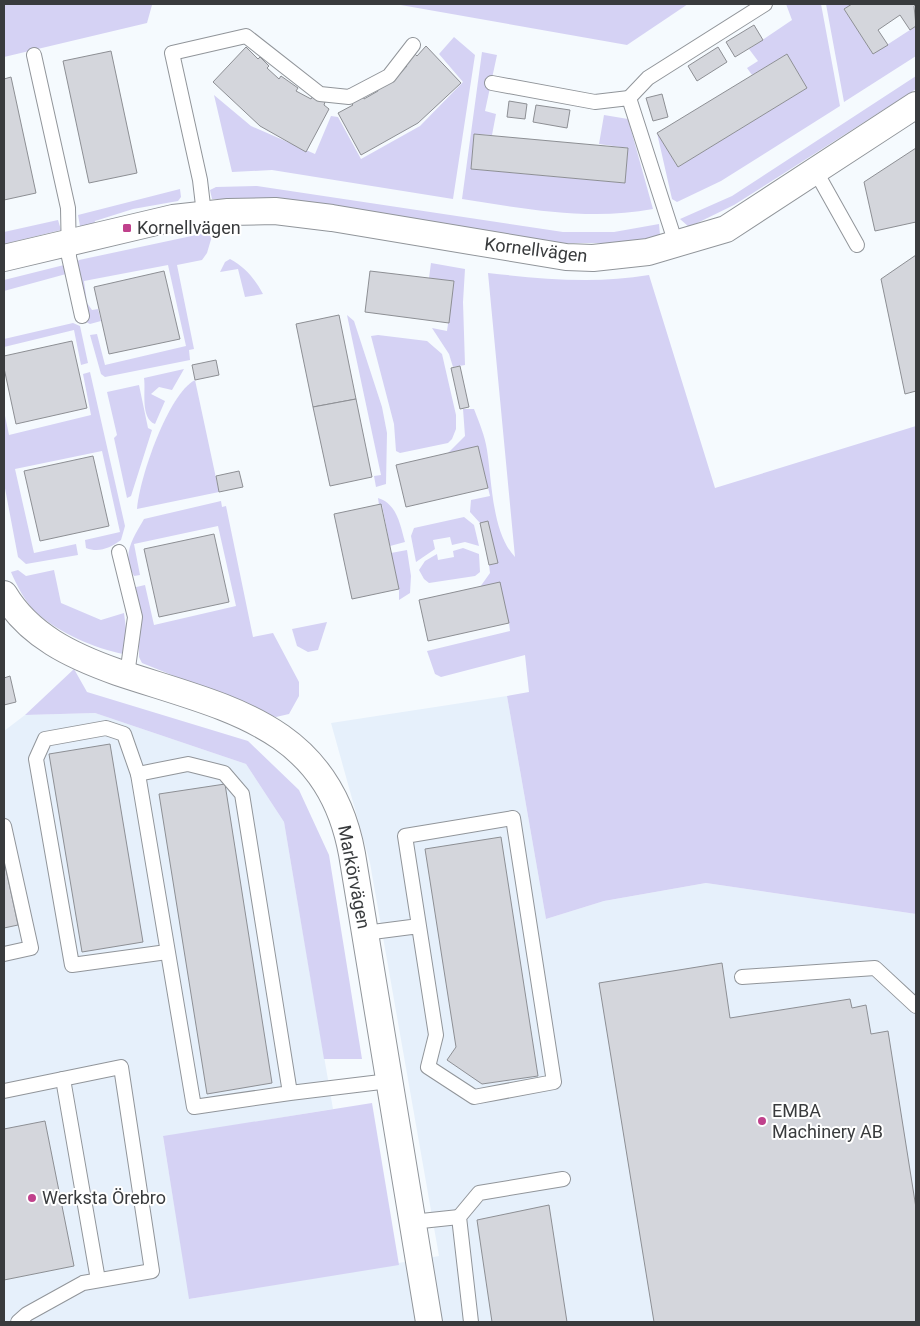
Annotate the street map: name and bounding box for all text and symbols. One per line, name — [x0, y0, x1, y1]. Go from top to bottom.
place label: Kornellvägen — [137, 217, 241, 238]
marker: Kornellvägen — [121, 222, 133, 234]
street label: Kornellvägen — [483, 233, 589, 266]
street label: Markörvägen — [334, 823, 375, 931]
place label: EMBA Machinery AB — [772, 1100, 883, 1142]
marker: EMBA Machinery AB — [756, 1115, 768, 1127]
place label: Werksta Örebro — [42, 1187, 166, 1208]
marker: Werksta Örebro — [26, 1192, 38, 1204]

